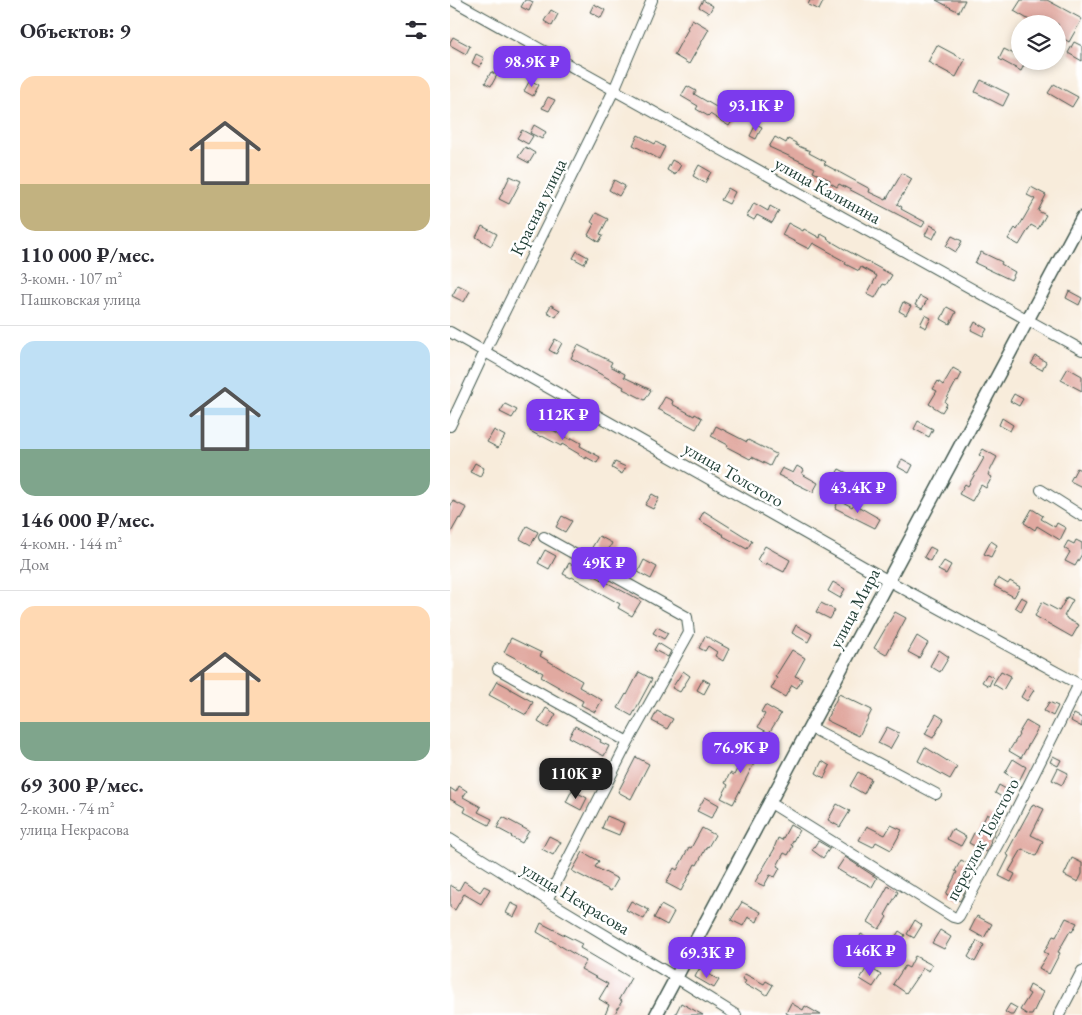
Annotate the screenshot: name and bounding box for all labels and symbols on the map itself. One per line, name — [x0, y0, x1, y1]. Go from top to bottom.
pin: 98.9K ₽ — [486, 46, 578, 88]
pin: 93.1K ₽ — [710, 90, 802, 132]
street label: улица Калинина — [771, 151, 886, 229]
street label: Красная улица — [505, 154, 572, 259]
pin: 112K ₽ — [522, 398, 604, 441]
street label: улица Толстого — [680, 436, 788, 512]
pin: 43.4K ₽ — [812, 472, 904, 514]
pin: 49K ₽ — [569, 546, 639, 589]
street label: улица Мира — [823, 563, 885, 652]
pin: 76.9K ₽ — [695, 732, 787, 774]
pin: 110K ₽ — [535, 758, 617, 800]
street label: переулок Толстого — [940, 774, 1024, 904]
street label: улица Некрасова — [517, 857, 635, 940]
pin: 146K ₽ — [829, 934, 911, 977]
pin: 69.3K ₽ — [661, 936, 753, 979]

